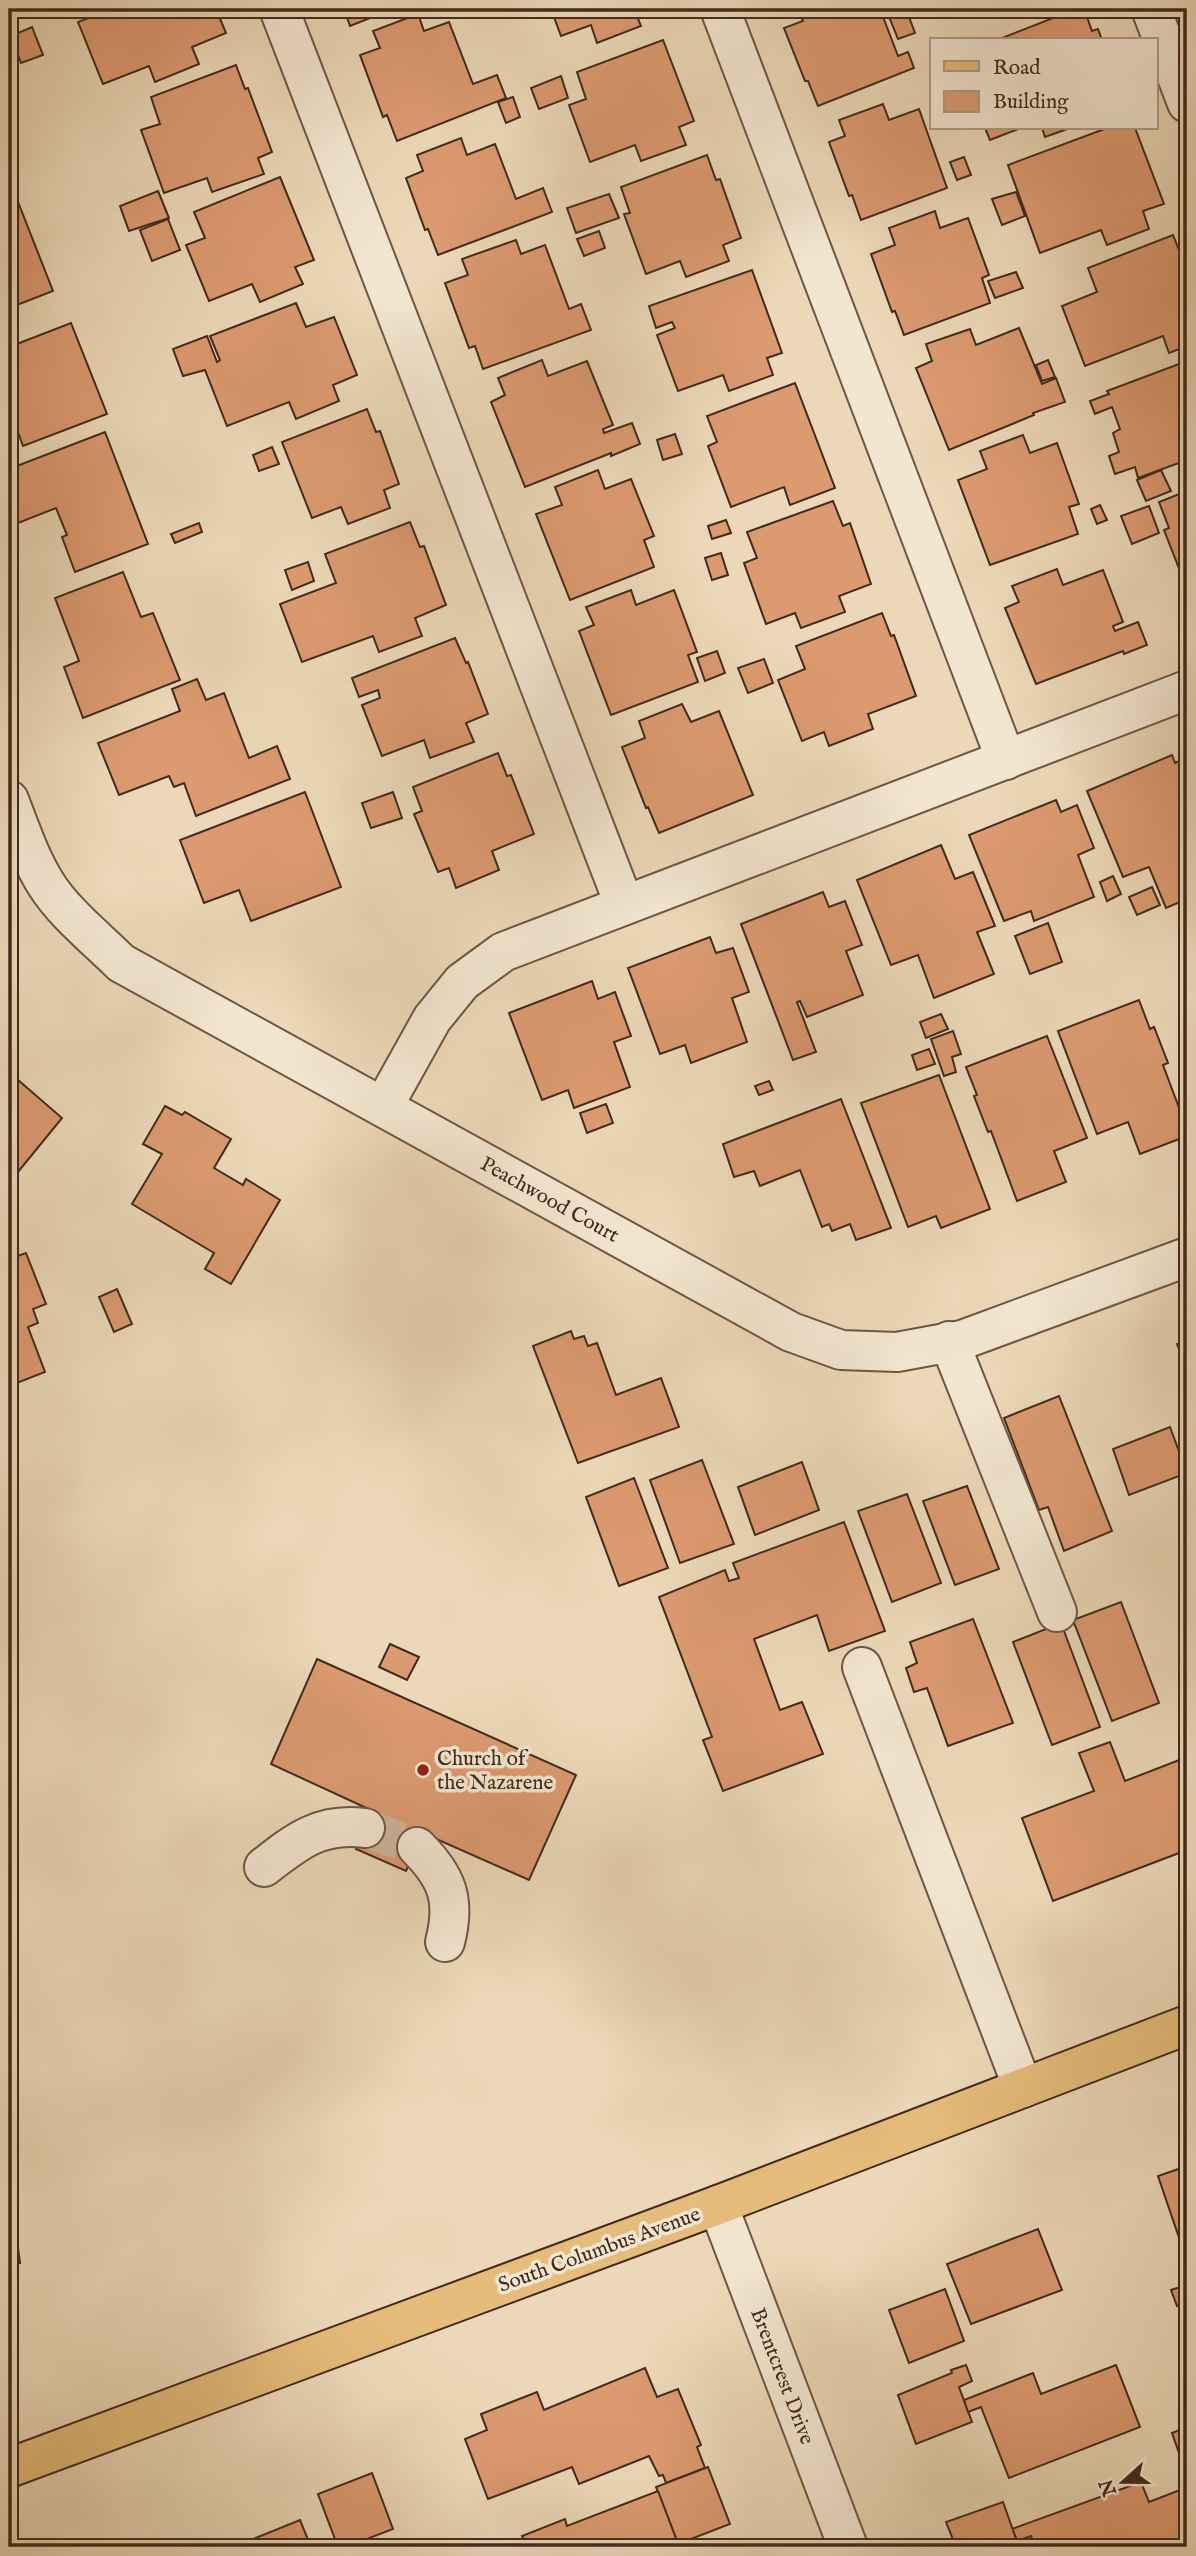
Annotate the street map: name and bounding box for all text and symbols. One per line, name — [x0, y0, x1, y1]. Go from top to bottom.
legend — [930, 38, 1158, 130]
text: Road — [993, 55, 1041, 82]
text: Building — [993, 89, 1069, 116]
street label: Peachwood Court — [475, 1151, 623, 1250]
place label: Church of the Nazarene — [437, 1746, 554, 1797]
marker: Church of the Nazarene — [415, 1762, 431, 1778]
street label: South Columbus Avenue — [495, 2201, 705, 2300]
street label: Brentcrest Drive — [743, 2304, 820, 2449]
north arrow — [1088, 2448, 1158, 2518]
text: N — [1095, 2475, 1124, 2500]

